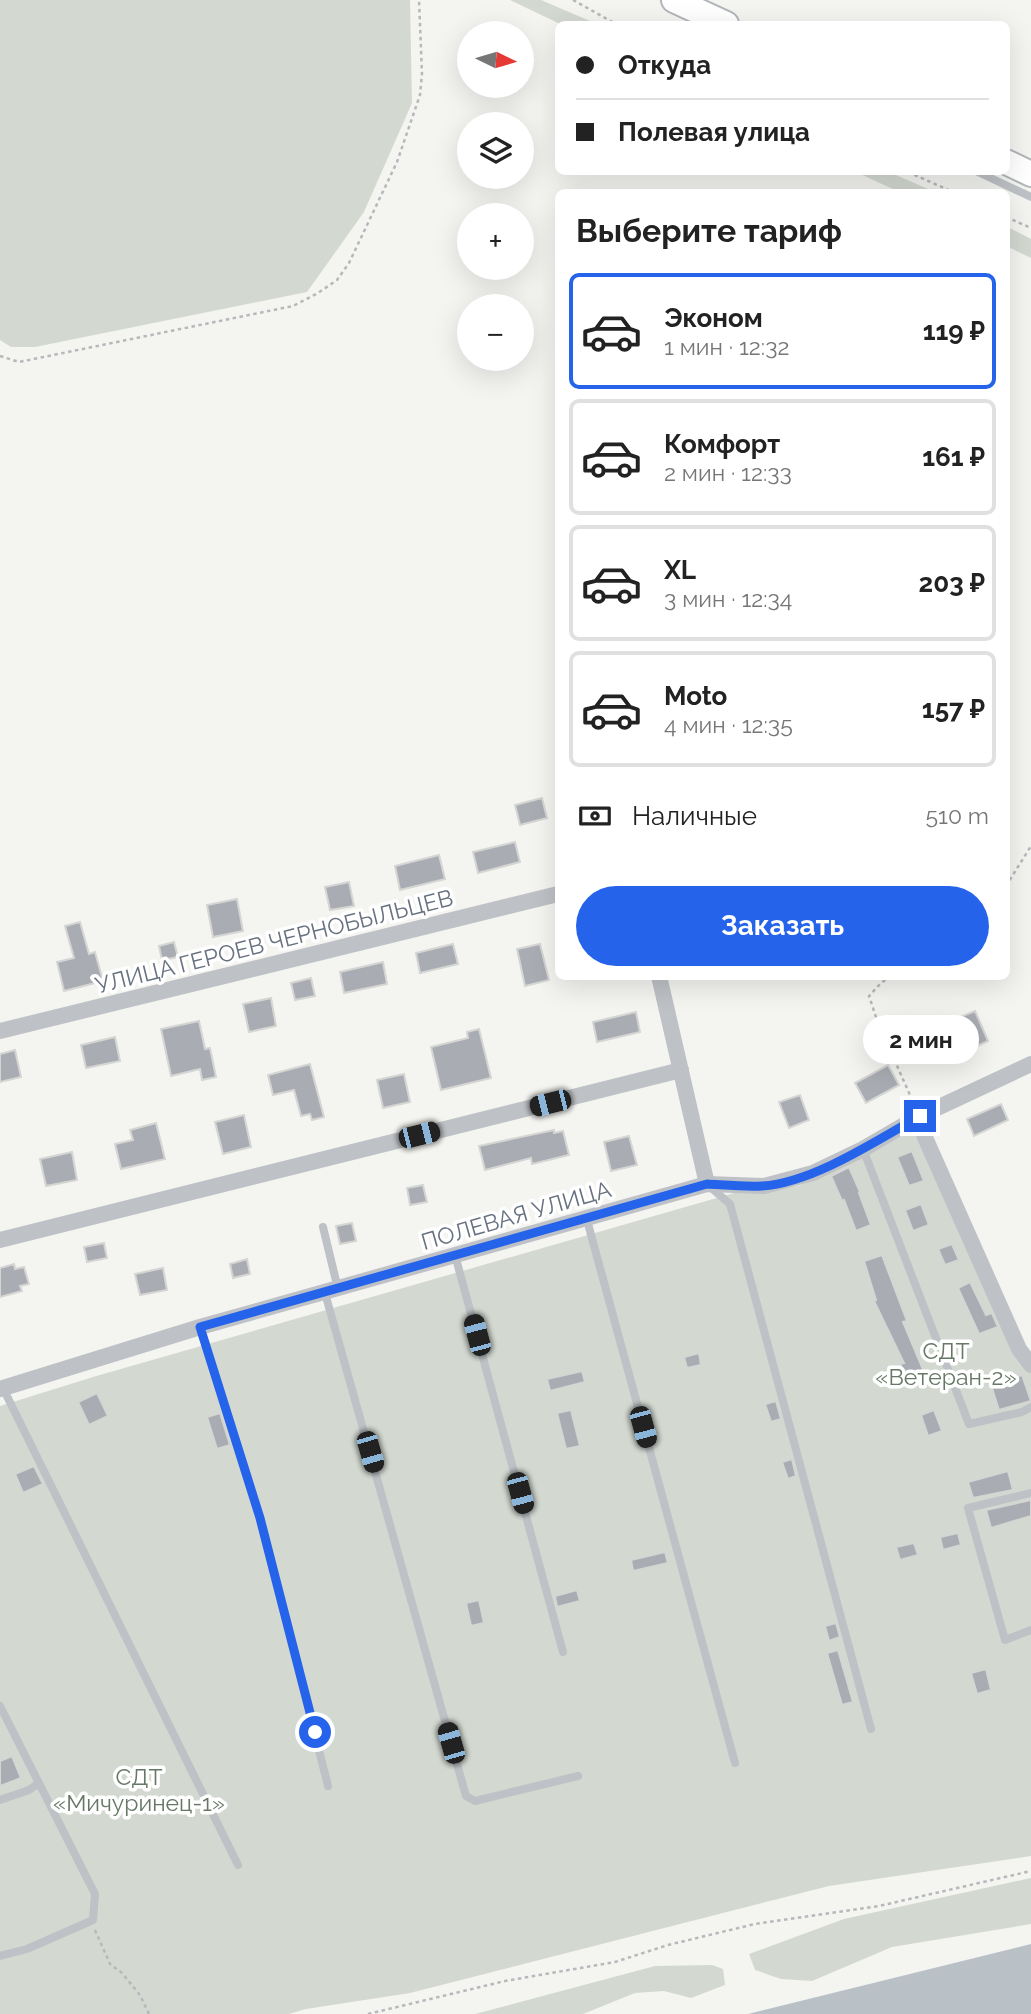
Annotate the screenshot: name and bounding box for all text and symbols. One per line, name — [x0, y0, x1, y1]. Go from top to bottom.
north arrow — [457, 21, 534, 98]
map controls — [457, 21, 534, 371]
text: Откуда — [618, 50, 711, 80]
button: layers — [457, 112, 534, 189]
text: Полевая улица — [618, 117, 810, 147]
button: + — [457, 203, 534, 280]
text: Выберите тариф — [576, 212, 842, 249]
button: − — [457, 294, 534, 371]
icon: car — [580, 300, 643, 363]
text: Эконом — [664, 303, 763, 333]
text: 119 ₽ — [923, 316, 985, 346]
text: 1 мин · 12:32 — [664, 333, 789, 360]
icon: car — [580, 426, 643, 489]
text: Комфорт — [664, 429, 780, 459]
text: 161 ₽ — [922, 442, 985, 472]
text: 2 мин · 12:33 — [664, 459, 792, 486]
icon: car — [580, 552, 643, 615]
text: XL — [664, 555, 696, 585]
text: 203 ₽ — [919, 568, 985, 598]
text: 3 мин · 12:34 — [664, 585, 792, 612]
icon: car — [580, 678, 643, 741]
text: Moto — [664, 681, 727, 711]
text: 157 ₽ — [922, 694, 985, 724]
text: 4 мин · 12:35 — [664, 711, 793, 738]
icon: cash — [576, 797, 614, 835]
text: Наличные — [632, 801, 757, 831]
text: 510 m — [926, 802, 989, 829]
street label: УЛИЦА ГЕРОЕВ ЧЕРНОБЫЛЬЦЕВ — [92, 883, 456, 999]
button: Заказать — [576, 886, 989, 966]
callout: 2 мин — [862, 1014, 978, 1064]
text: 2 мин — [889, 1026, 953, 1053]
car — [528, 1088, 573, 1118]
route end — [904, 1100, 936, 1132]
car — [397, 1120, 442, 1150]
street label: ПОЛЕВАЯ УЛИЦА — [418, 1175, 614, 1255]
car — [462, 1312, 493, 1358]
park label: СДТ «Ветеран-2» — [875, 1337, 1017, 1390]
car — [628, 1404, 659, 1450]
car — [355, 1429, 386, 1475]
car — [505, 1470, 536, 1516]
route start — [299, 1716, 331, 1748]
car — [436, 1720, 467, 1766]
park label: СДТ «Мичуринец-1» — [53, 1763, 225, 1816]

